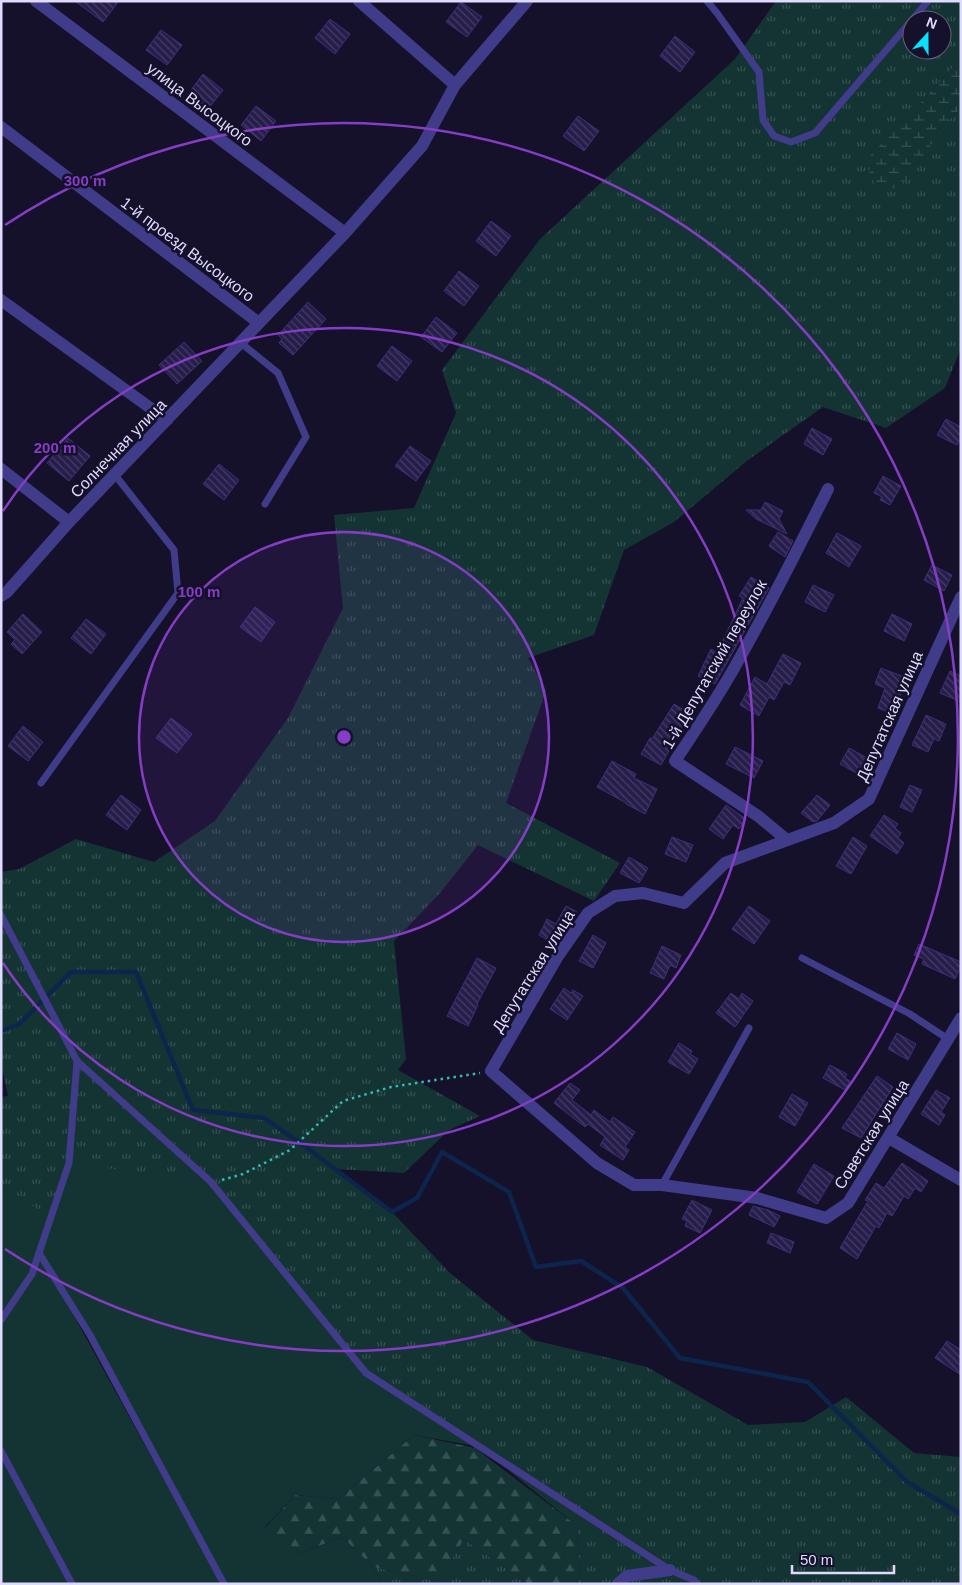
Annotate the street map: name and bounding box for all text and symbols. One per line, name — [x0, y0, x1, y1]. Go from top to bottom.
north arrow — [902, 10, 952, 60]
text: N — [924, 14, 939, 32]
street label: улица Высоцкого — [144, 59, 256, 150]
text: 300 m — [64, 172, 106, 189]
street label: 1-й проезд Высоцкого — [118, 194, 258, 305]
street label: Солнечная улица — [67, 396, 170, 501]
text: 200 m — [34, 439, 76, 456]
street label: 1-й Депутатский переулок — [659, 576, 770, 752]
text: 100 m — [178, 583, 220, 600]
street label: Депутатская улица — [853, 648, 926, 784]
centre of rings — [335, 728, 353, 746]
street label: Депутатская улица — [489, 907, 578, 1035]
street label: Советская улица — [831, 1076, 912, 1192]
scale bar — [792, 1542, 894, 1574]
text: 50 m — [800, 1551, 833, 1568]

